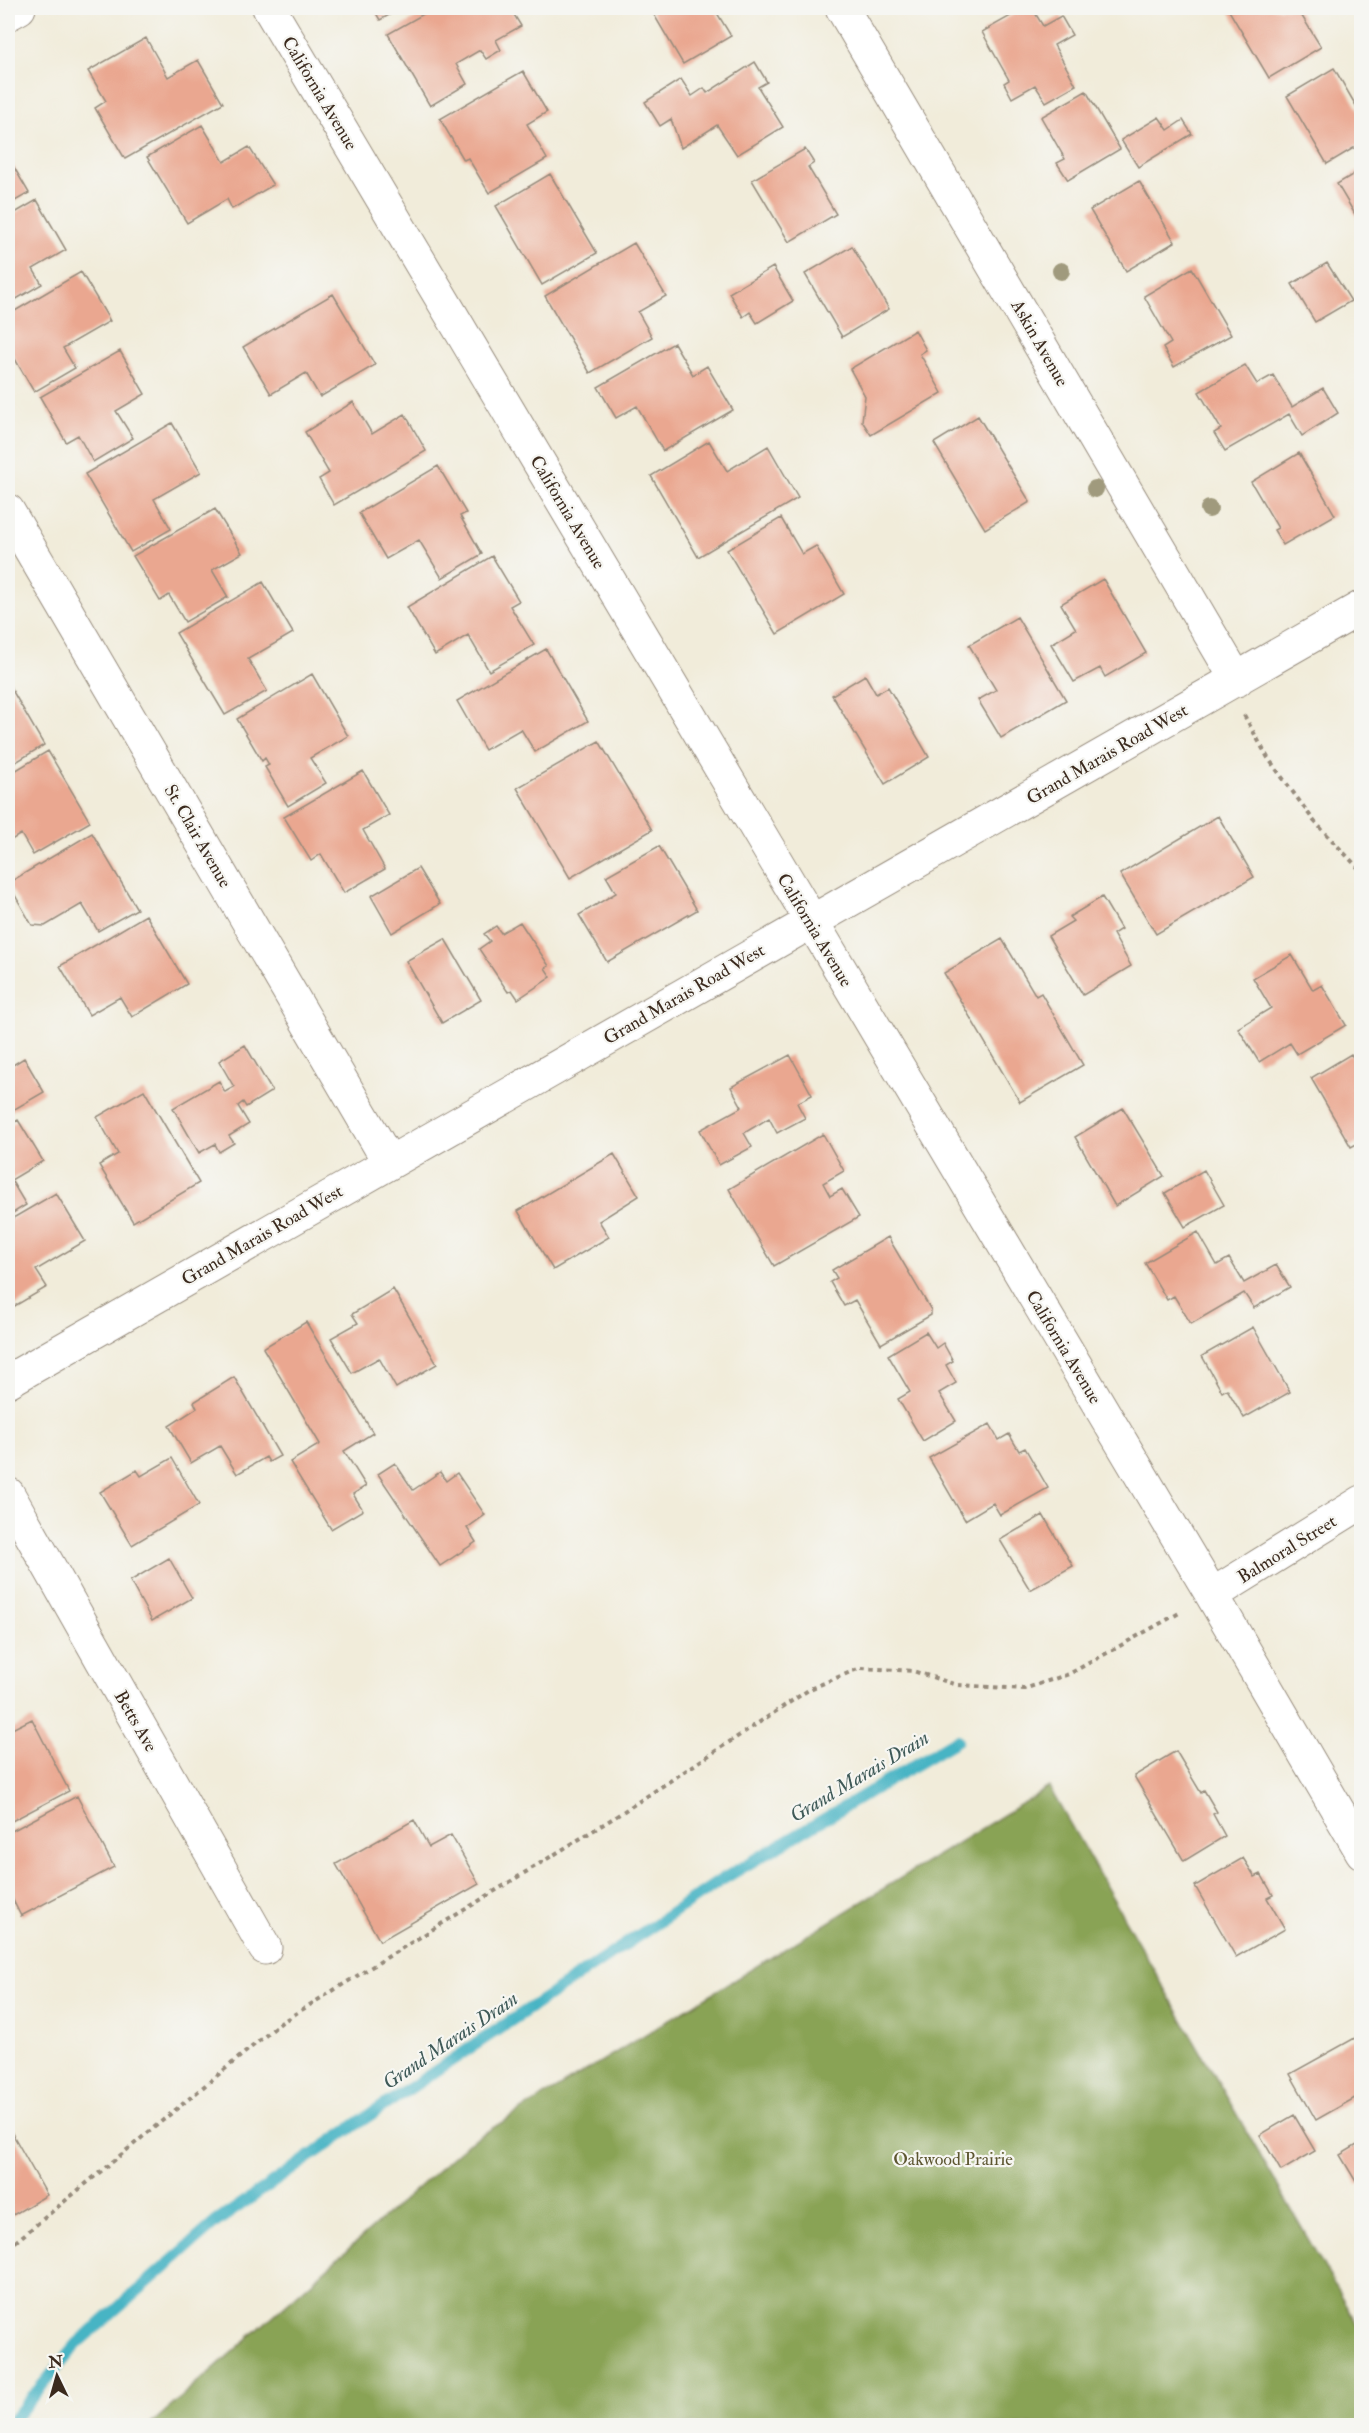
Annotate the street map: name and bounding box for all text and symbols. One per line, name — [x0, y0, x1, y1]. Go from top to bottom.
street label: California Avenue — [277, 32, 363, 155]
street label: Askin Avenue — [1005, 295, 1074, 391]
street label: California Avenue — [525, 451, 611, 574]
street label: Grand Marais Road West — [1023, 699, 1192, 810]
street label: St. Clair Avenue — [159, 780, 237, 893]
street label: California Avenue — [772, 869, 858, 992]
street label: Grand Marais Road West — [600, 939, 769, 1050]
street label: Grand Marais Road West — [178, 1180, 347, 1291]
street label: California Avenue — [1021, 1286, 1107, 1409]
street label: Balmoral Street — [1234, 1510, 1341, 1589]
street label: Betts Ave — [109, 1686, 163, 1756]
water label: Grand Marais Drain — [785, 1725, 933, 1828]
water label: Grand Marais Drain — [378, 1986, 523, 2095]
park label: Oakwood Prairie — [893, 2148, 1013, 2171]
north arrow — [27, 2346, 87, 2406]
text: N — [47, 2351, 64, 2373]

